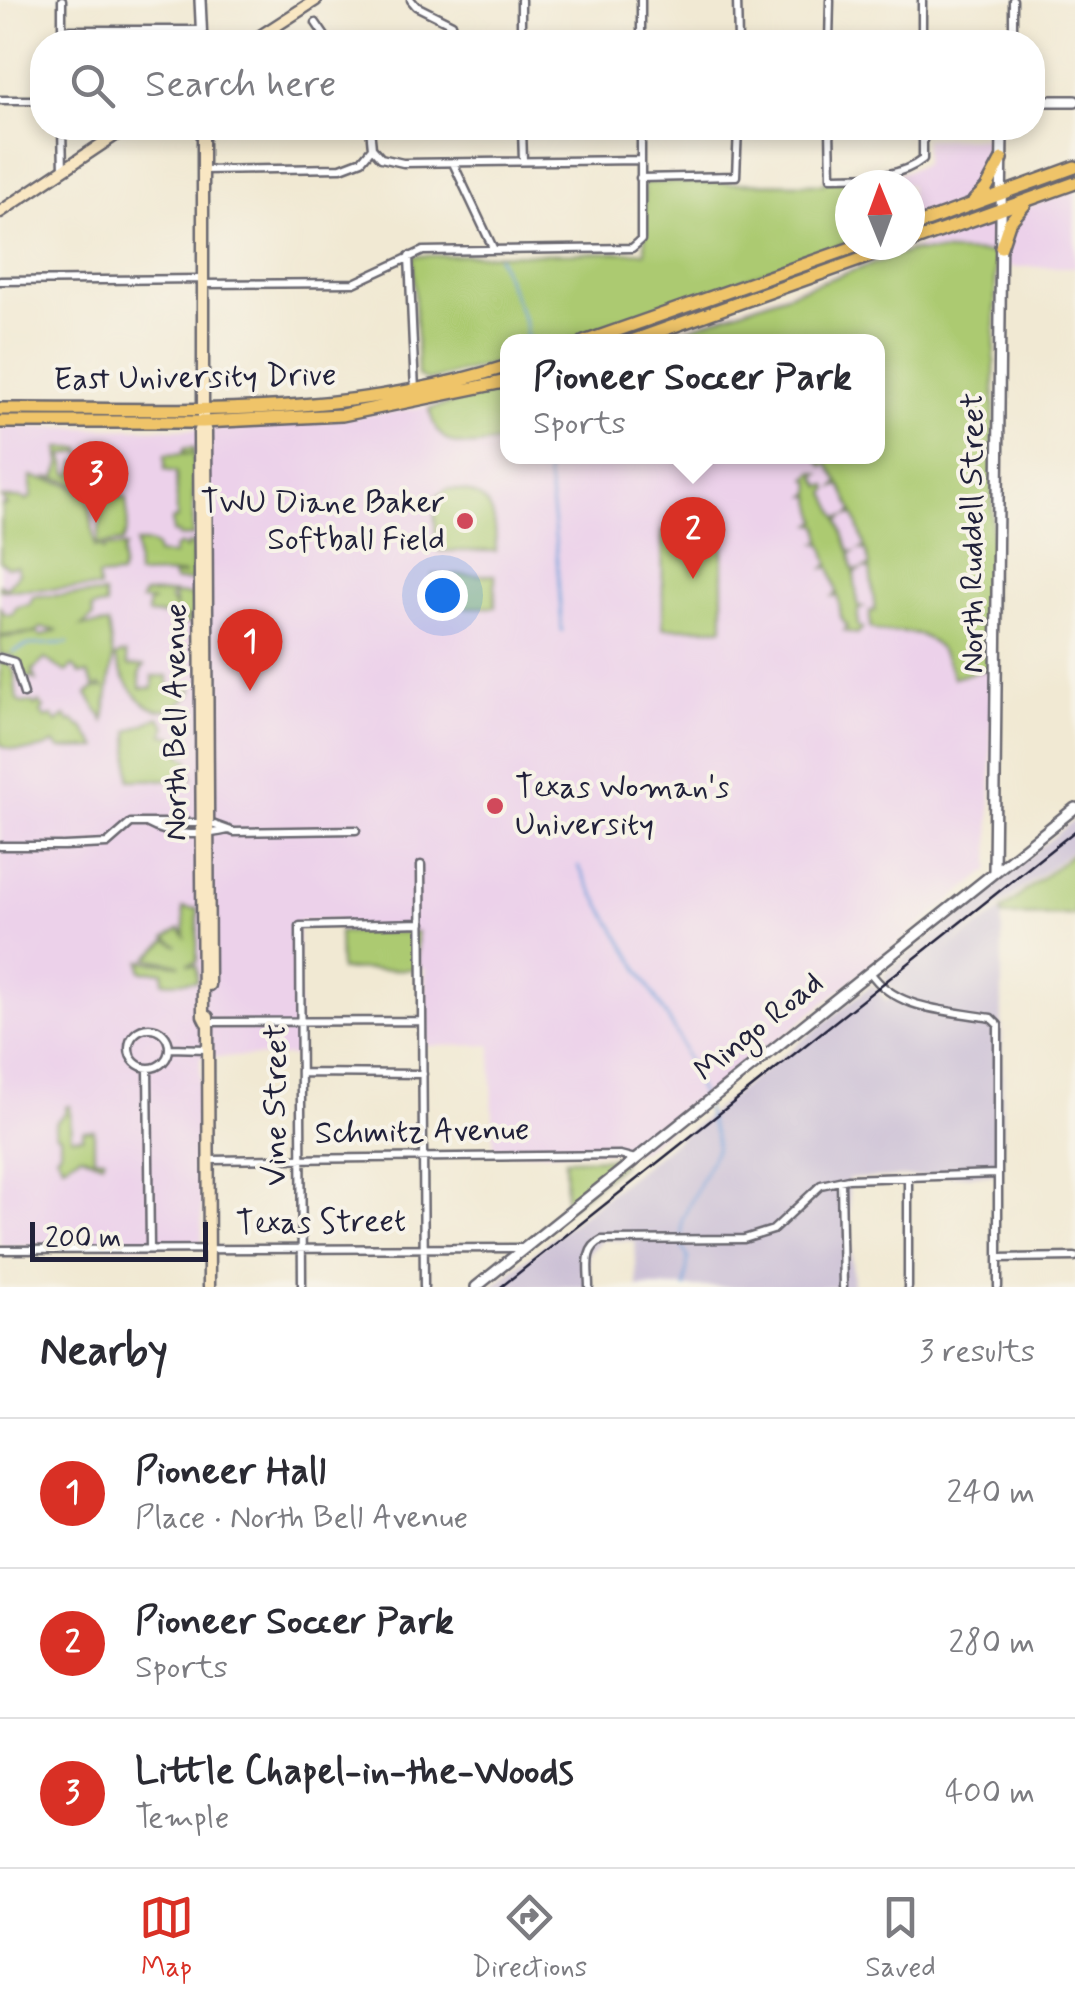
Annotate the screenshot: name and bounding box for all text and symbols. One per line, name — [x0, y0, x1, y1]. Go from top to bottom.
search box — [30, 30, 1045, 140]
icon: search — [65, 58, 120, 113]
text: Search here — [145, 61, 336, 110]
north arrow — [835, 170, 925, 260]
popup — [500, 334, 885, 464]
text: Pioneer Soccer Park — [533, 354, 852, 403]
street label: East University Drive — [53, 355, 337, 401]
street label: North Ruddell Street — [952, 393, 994, 673]
text: Sports — [533, 403, 626, 445]
pin: 3 — [64, 440, 128, 523]
place label: TWU Diane Baker Softball Field — [201, 482, 445, 561]
pin: 2 — [660, 496, 726, 579]
marker: TWU Diane Baker Softball Field — [454, 510, 476, 532]
your location — [417, 570, 468, 621]
street label: North Bell Avenue — [155, 603, 197, 841]
pin: 1 — [218, 608, 282, 691]
place label: Texas Woman's University — [515, 767, 729, 846]
marker: Texas Woman's University — [484, 795, 506, 817]
street label: Mingo Road — [686, 962, 833, 1093]
street label: Vine Street — [255, 1024, 297, 1186]
street label: Schmitz Avenue — [314, 1109, 530, 1155]
street label: Texas Street — [236, 1201, 406, 1245]
scale bar — [30, 1217, 208, 1262]
text: 200 m — [45, 1221, 121, 1258]
text: Nearby — [40, 1325, 168, 1380]
text: 3 results — [919, 1331, 1035, 1373]
text: Pioneer Hall — [135, 1448, 326, 1497]
text: 1 — [65, 1472, 80, 1514]
text: 240 m — [947, 1472, 1035, 1514]
text: Place · North Bell Avenue — [135, 1497, 468, 1539]
text: Pioneer Soccer Park — [135, 1598, 454, 1647]
text: 2 — [65, 1622, 80, 1664]
text: 280 m — [948, 1622, 1035, 1664]
text: Sports — [135, 1647, 228, 1689]
text: Little Chapel-in-the-Woods — [135, 1748, 574, 1797]
text: 3 — [65, 1772, 80, 1814]
text: 400 m — [945, 1772, 1035, 1814]
text: Temple — [135, 1797, 230, 1839]
tab: Map — [139, 1890, 194, 1987]
tab: Directions — [472, 1890, 587, 1987]
tab: Saved — [865, 1890, 936, 1987]

